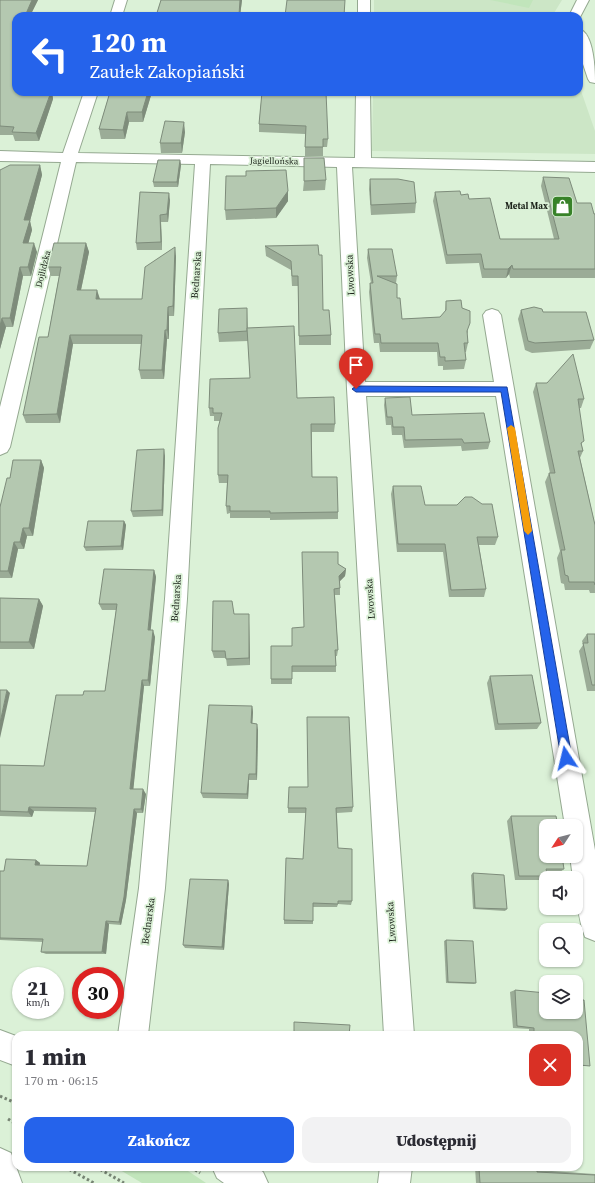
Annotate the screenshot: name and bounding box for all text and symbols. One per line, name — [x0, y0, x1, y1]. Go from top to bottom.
text: 120 m — [90, 23, 167, 61]
icon: left — [24, 28, 76, 80]
text: Zaułek Zakopiański — [90, 59, 245, 84]
street label: Jagiellońska — [249, 155, 299, 167]
shop icon: Metal Max — [550, 193, 576, 219]
place label: Metal Max — [505, 200, 548, 212]
street label: Dojlidzka — [33, 249, 54, 289]
street label: Bednarska — [188, 250, 204, 299]
street label: Lwowska — [342, 253, 358, 296]
pin — [339, 348, 373, 389]
icon: arrive — [345, 354, 367, 376]
street label: Bednarska — [168, 573, 184, 622]
street label: Lwowska — [362, 577, 378, 620]
position arrow — [545, 737, 587, 779]
north arrow — [539, 819, 583, 863]
map controls — [539, 819, 583, 1019]
button: sound — [539, 871, 583, 915]
street label: Bednarska — [138, 896, 158, 945]
street label: Lwowska — [383, 900, 399, 943]
button: search — [539, 923, 583, 967]
speed limit sign: 30 — [72, 967, 124, 1019]
text: 21 — [27, 974, 49, 1002]
button: layers — [539, 975, 583, 1019]
text: km/h — [26, 996, 50, 1009]
text: 1 min — [24, 1040, 87, 1073]
button: close — [529, 1044, 571, 1086]
text: 170 m · 06:15 — [24, 1072, 98, 1089]
button: Zakończ — [24, 1117, 294, 1163]
button: Udostępnij — [302, 1117, 571, 1163]

